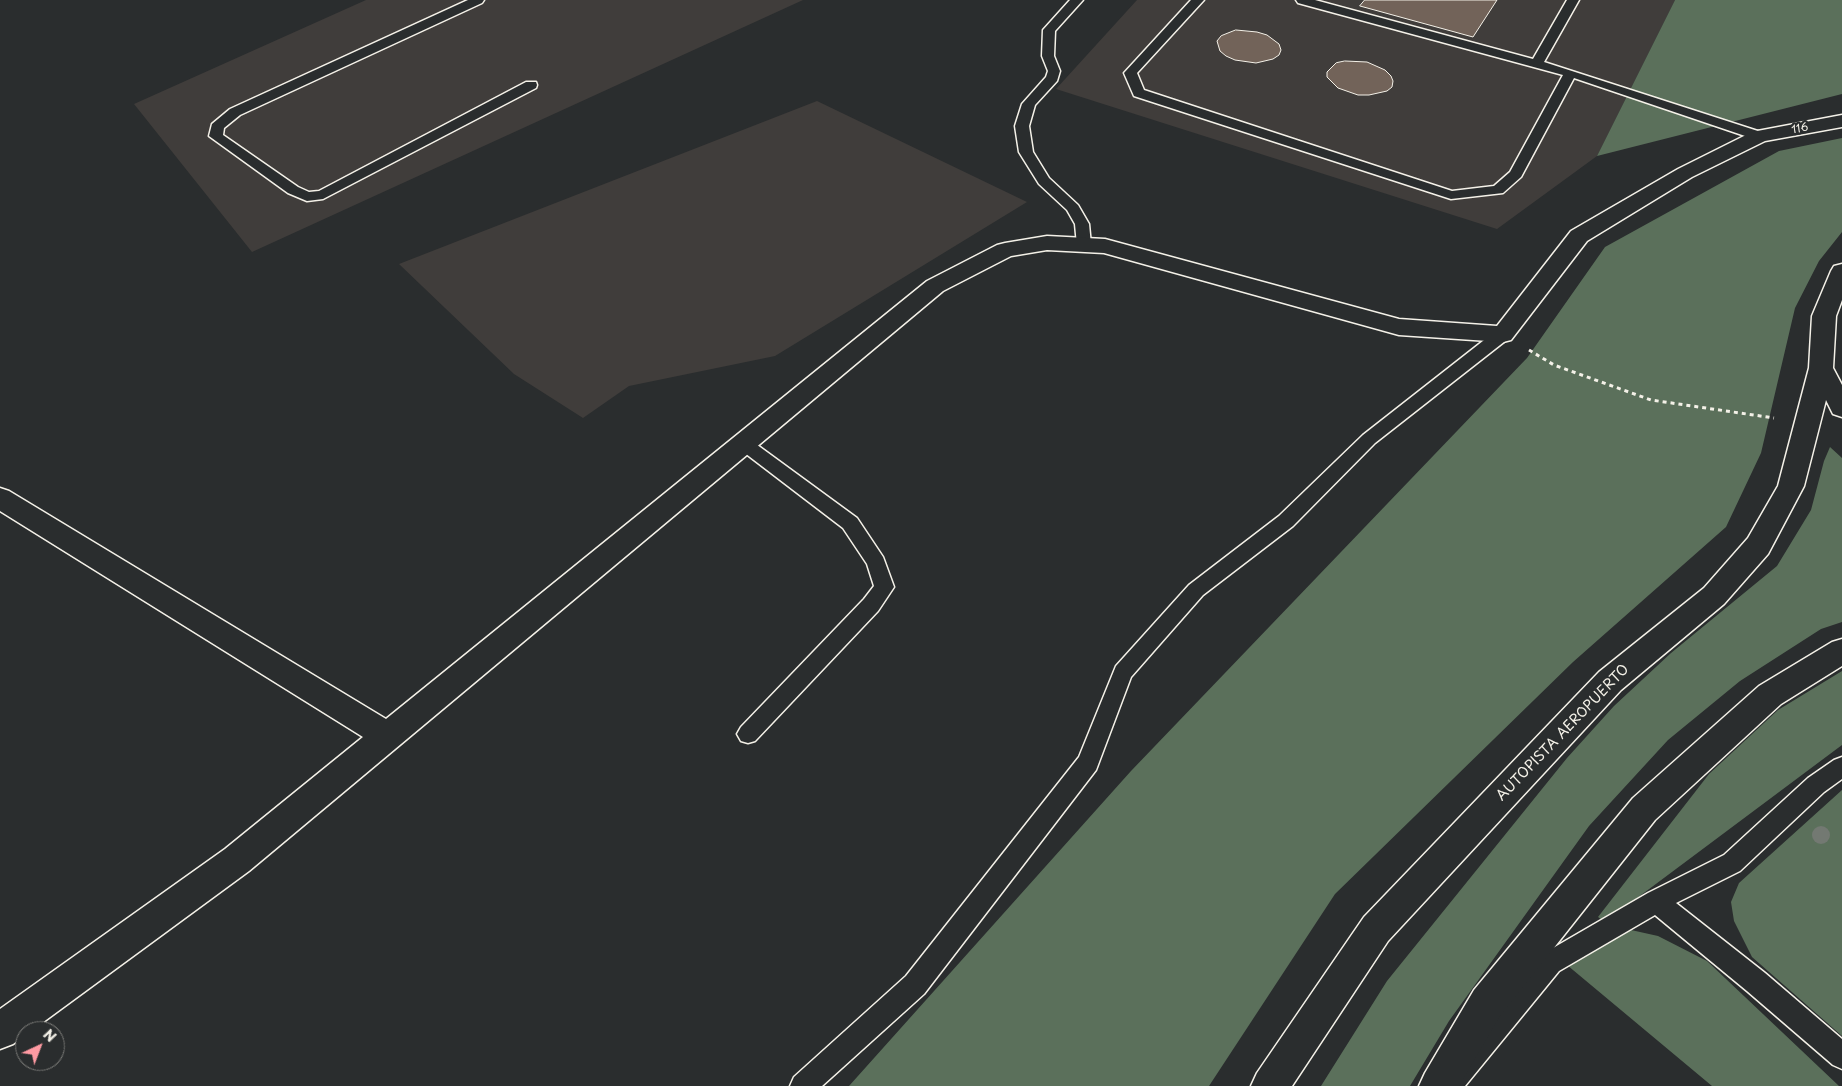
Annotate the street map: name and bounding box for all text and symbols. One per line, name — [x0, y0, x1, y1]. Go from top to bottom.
street label: 116 — [1790, 121, 1810, 137]
street label: AUTOPISTA AEROPUERTO — [1493, 661, 1633, 805]
north arrow — [15, 1021, 65, 1071]
text: N — [39, 1024, 61, 1047]

